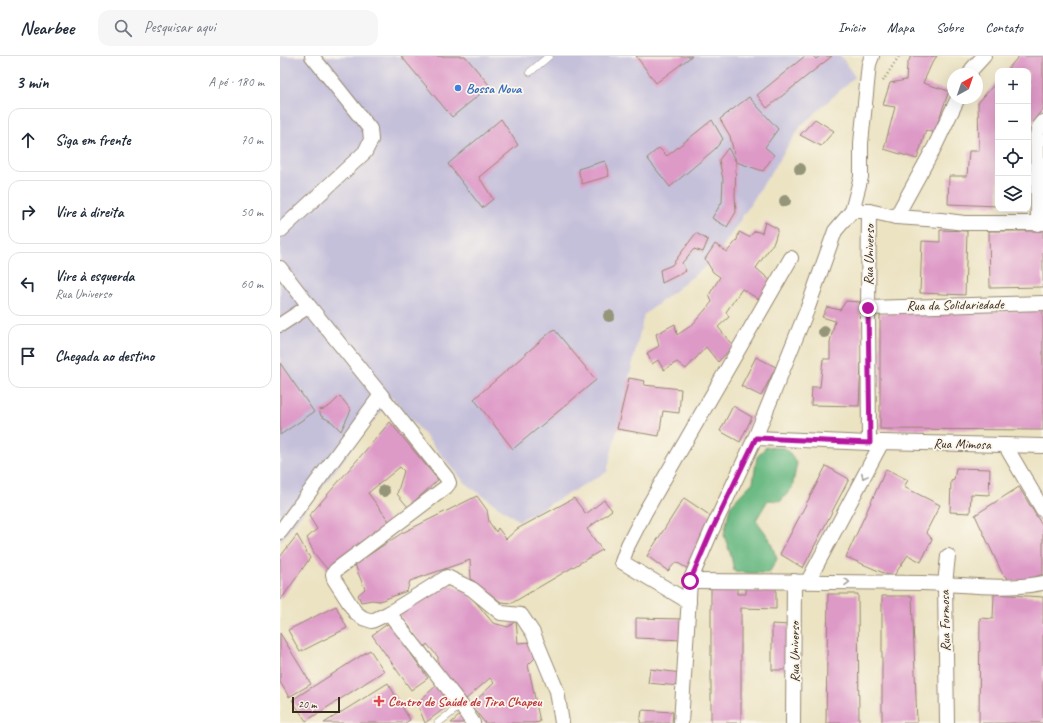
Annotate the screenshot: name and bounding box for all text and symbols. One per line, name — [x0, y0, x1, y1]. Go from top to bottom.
search box — [98, 10, 378, 46]
text: Nearbee — [20, 16, 74, 40]
icon: search — [112, 17, 134, 39]
text: Pesquisar aqui — [144, 18, 215, 37]
text: Início — [838, 19, 865, 36]
text: Mapa — [887, 19, 914, 36]
text: Sobre — [936, 19, 963, 36]
text: Contato — [985, 19, 1023, 36]
north arrow — [947, 68, 983, 104]
map controls — [995, 68, 1031, 212]
button: + — [995, 68, 1031, 104]
text: 3 min — [16, 72, 49, 93]
text: A pé · 180 m — [208, 74, 264, 90]
place label: Bossa Nova — [466, 80, 523, 97]
marker: Bossa Nova — [453, 83, 463, 93]
button: − — [995, 104, 1031, 140]
icon: ahead — [17, 129, 39, 151]
text: Siga em frente — [55, 131, 131, 150]
text: 70 m — [241, 132, 263, 148]
button: locate — [995, 140, 1031, 176]
button: layers — [995, 176, 1031, 212]
icon: right — [17, 201, 39, 223]
text: Vire à direita — [55, 203, 124, 222]
text: 50 m — [241, 204, 263, 220]
street label: Rua Universo — [860, 222, 878, 286]
text: Vire à esquerda — [55, 267, 134, 286]
icon: left — [17, 273, 39, 295]
text: 60 m — [241, 276, 263, 292]
text: Rua Universo — [55, 286, 112, 302]
street label: Rua da Solidariedade — [906, 296, 1005, 314]
route end — [859, 299, 877, 317]
icon: arrive — [17, 345, 39, 367]
text: Chegada ao destino — [55, 347, 154, 366]
street label: Rua Mimosa — [933, 435, 992, 453]
one-way arrow — [861, 472, 868, 480]
route start — [681, 572, 699, 590]
one-way arrow — [844, 578, 850, 586]
street label: Rua Formosa — [936, 589, 954, 652]
street label: Rua Universo — [786, 620, 803, 682]
place label: Centro de Saúde de Tira Chapeu — [388, 693, 543, 710]
scale bar — [292, 695, 340, 714]
marker: Centro de Saúde de Tira Chapeu — [373, 695, 385, 707]
text: 20 m — [298, 697, 317, 711]

